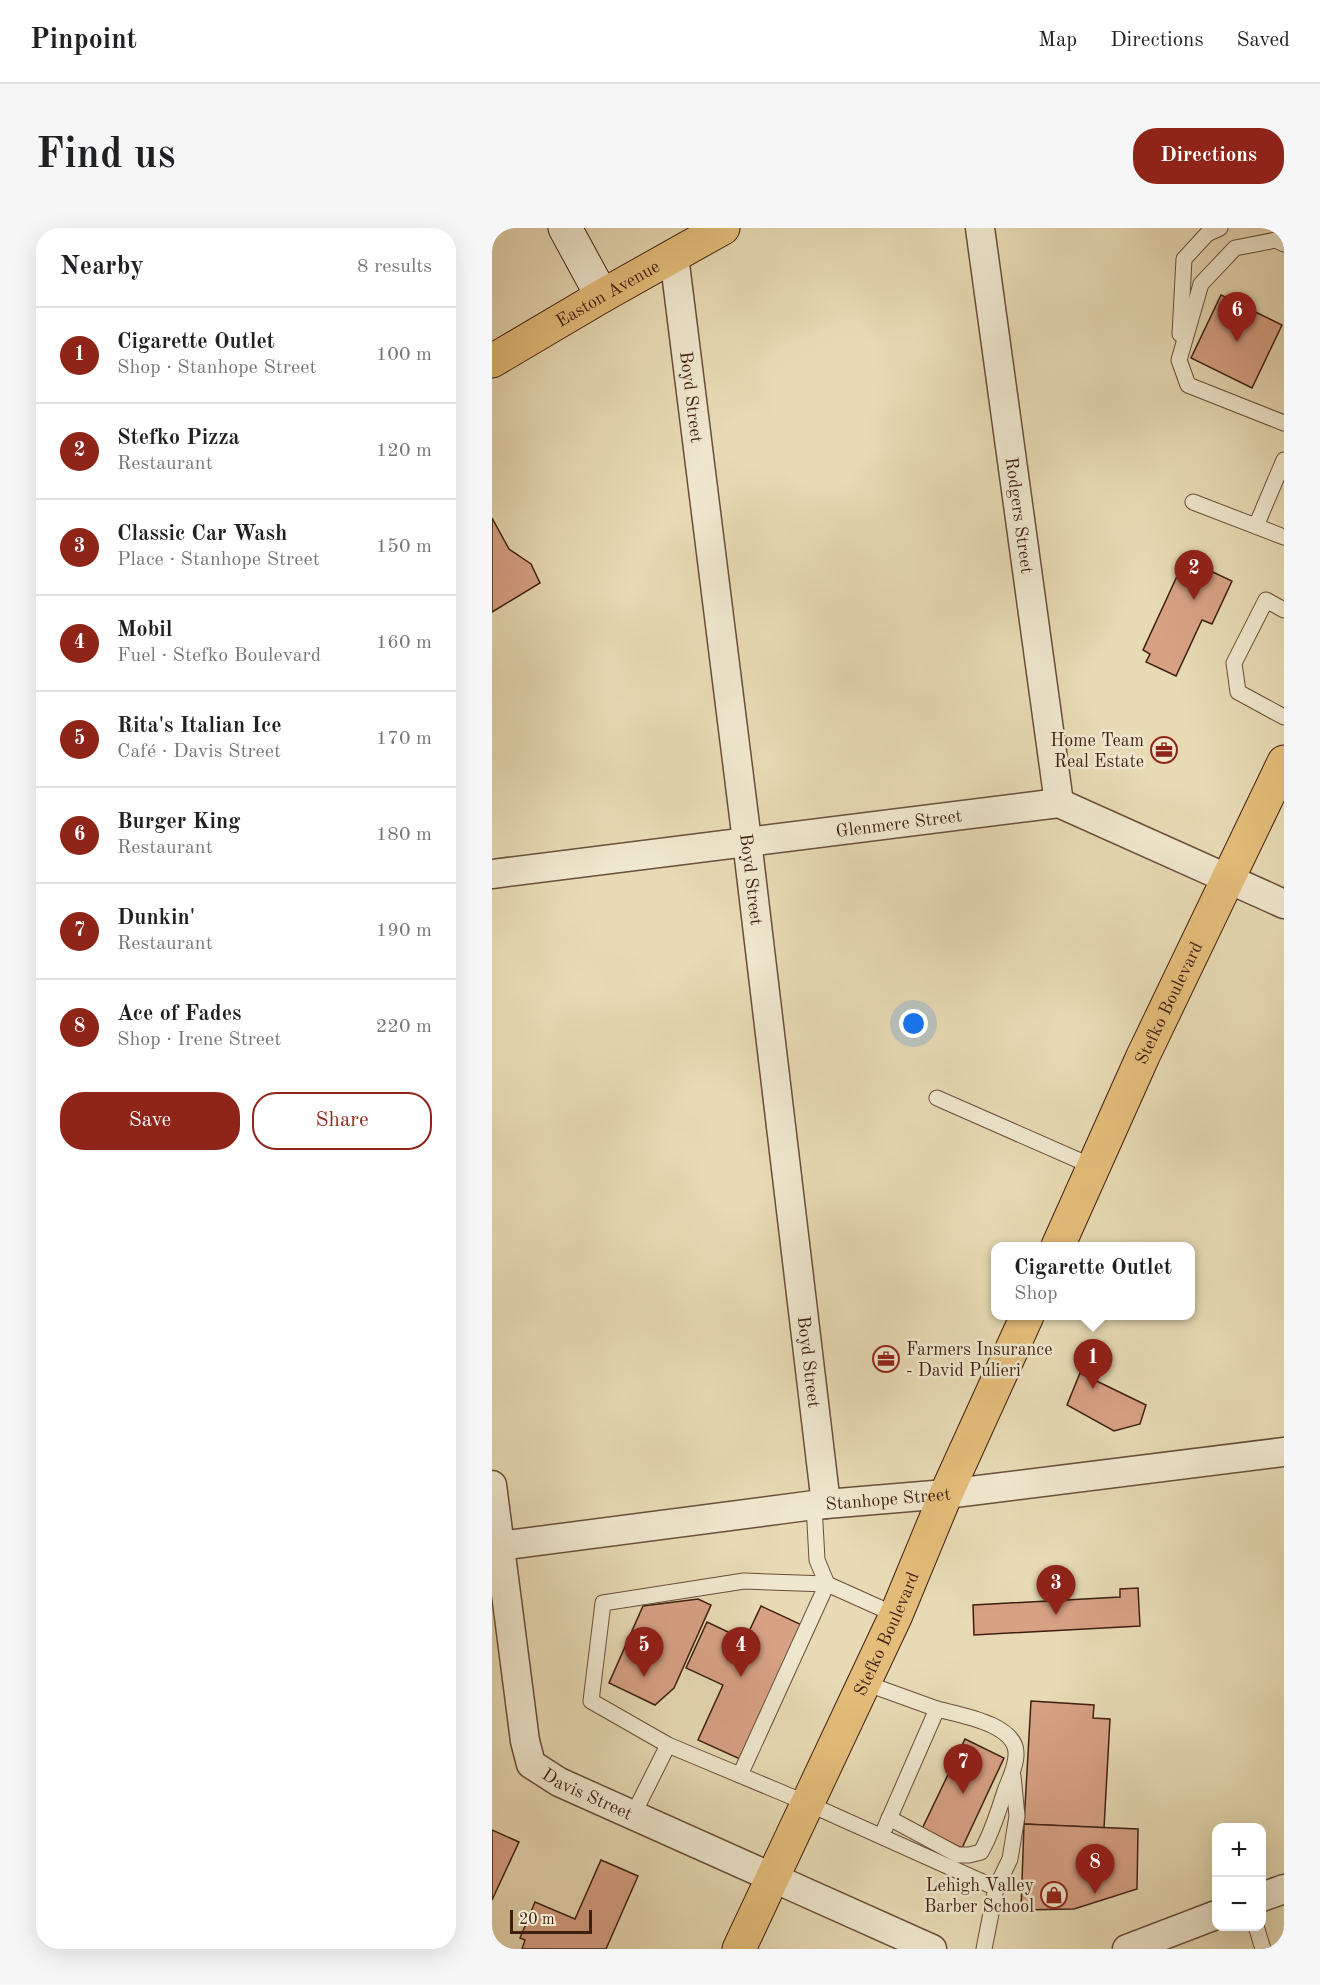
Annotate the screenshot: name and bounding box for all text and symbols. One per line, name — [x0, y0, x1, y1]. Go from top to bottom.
text: Pinpoint — [30, 27, 137, 55]
text: Map — [1038, 30, 1077, 51]
text: Directions — [1110, 30, 1204, 51]
text: Saved — [1237, 30, 1290, 51]
button: Directions — [1133, 128, 1284, 184]
text: Find us — [36, 135, 175, 177]
text: Nearby — [60, 254, 144, 280]
text: 8 results — [357, 257, 432, 277]
street label: Easton Avenue — [553, 257, 663, 331]
pin: 6 — [1218, 292, 1256, 342]
text: Cigarette Outlet — [117, 331, 275, 353]
text: 1 — [74, 345, 85, 365]
text: 100 m — [376, 345, 432, 365]
street label: Boyd Street — [676, 350, 705, 444]
text: Shop · Stanhope Street — [117, 358, 316, 378]
text: Stefko Pizza — [117, 427, 240, 449]
text: 2 — [74, 441, 85, 461]
text: 120 m — [376, 441, 432, 461]
text: Restaurant — [117, 454, 213, 474]
street label: Rodgers Street — [1002, 456, 1035, 575]
text: Classic Car Wash — [117, 523, 287, 545]
text: 3 — [74, 537, 85, 557]
text: 150 m — [376, 537, 432, 557]
text: Place · Stanhope Street — [117, 550, 320, 570]
pin: 2 — [1174, 550, 1214, 600]
text: Mobil — [117, 619, 173, 641]
text: 4 — [74, 633, 85, 653]
text: 160 m — [376, 633, 432, 653]
text: Fuel · Stefko Boulevard — [117, 646, 321, 666]
text: Rita's Italian Ice — [117, 715, 282, 737]
text: 5 — [74, 729, 85, 749]
text: 170 m — [376, 729, 432, 749]
place label: Home Team Real Estate — [1050, 732, 1144, 771]
office icon: Home Team Real Estate — [1149, 735, 1179, 765]
text: Café · Davis Street — [117, 742, 281, 762]
street label: Glenmere Street — [835, 807, 963, 841]
text: Burger King — [117, 811, 240, 833]
text: 6 — [74, 825, 85, 845]
text: 180 m — [376, 825, 432, 845]
street label: Boyd Street — [736, 832, 765, 926]
text: Restaurant — [117, 838, 213, 858]
text: Dunkin' — [117, 907, 195, 929]
text: 7 — [74, 921, 85, 941]
text: 190 m — [376, 921, 432, 941]
text: Restaurant — [117, 934, 213, 954]
street label: Stefko Boulevard — [1132, 939, 1206, 1067]
text: Ace of Fades — [117, 1003, 241, 1025]
your location — [899, 1009, 928, 1038]
text: 8 — [74, 1017, 85, 1037]
text: 220 m — [376, 1017, 432, 1037]
text: Shop · Irene Street — [117, 1030, 281, 1050]
button: Save — [60, 1092, 240, 1150]
button: Share — [252, 1092, 432, 1150]
popup — [991, 1242, 1195, 1320]
text: Cigarette Outlet — [1014, 1257, 1172, 1279]
text: Shop — [1014, 1284, 1058, 1304]
street label: Boyd Street — [794, 1315, 822, 1409]
pin: 1 — [1074, 1340, 1112, 1389]
place label: Farmers Insurance - David Pulieri — [906, 1341, 1052, 1380]
office icon: Farmers Insurance - David Pulieri — [871, 1344, 901, 1374]
street label: Stanhope Street — [825, 1486, 952, 1514]
pin: 3 — [1036, 1566, 1076, 1615]
street label: Stefko Boulevard — [851, 1570, 923, 1699]
pin: 5 — [624, 1628, 664, 1677]
pin: 4 — [722, 1628, 760, 1677]
pin: 7 — [944, 1744, 982, 1794]
street label: Davis Street — [539, 1766, 635, 1824]
map controls — [1212, 1823, 1266, 1931]
button: + — [1212, 1823, 1266, 1877]
pin: 8 — [1076, 1844, 1114, 1894]
place label: Lehigh Valley Barber School — [924, 1877, 1034, 1916]
button: − — [1212, 1877, 1266, 1931]
shop icon: Lehigh Valley Barber School — [1039, 1880, 1069, 1910]
scale bar — [510, 1907, 592, 1934]
text: 20 m — [519, 1912, 555, 1928]

